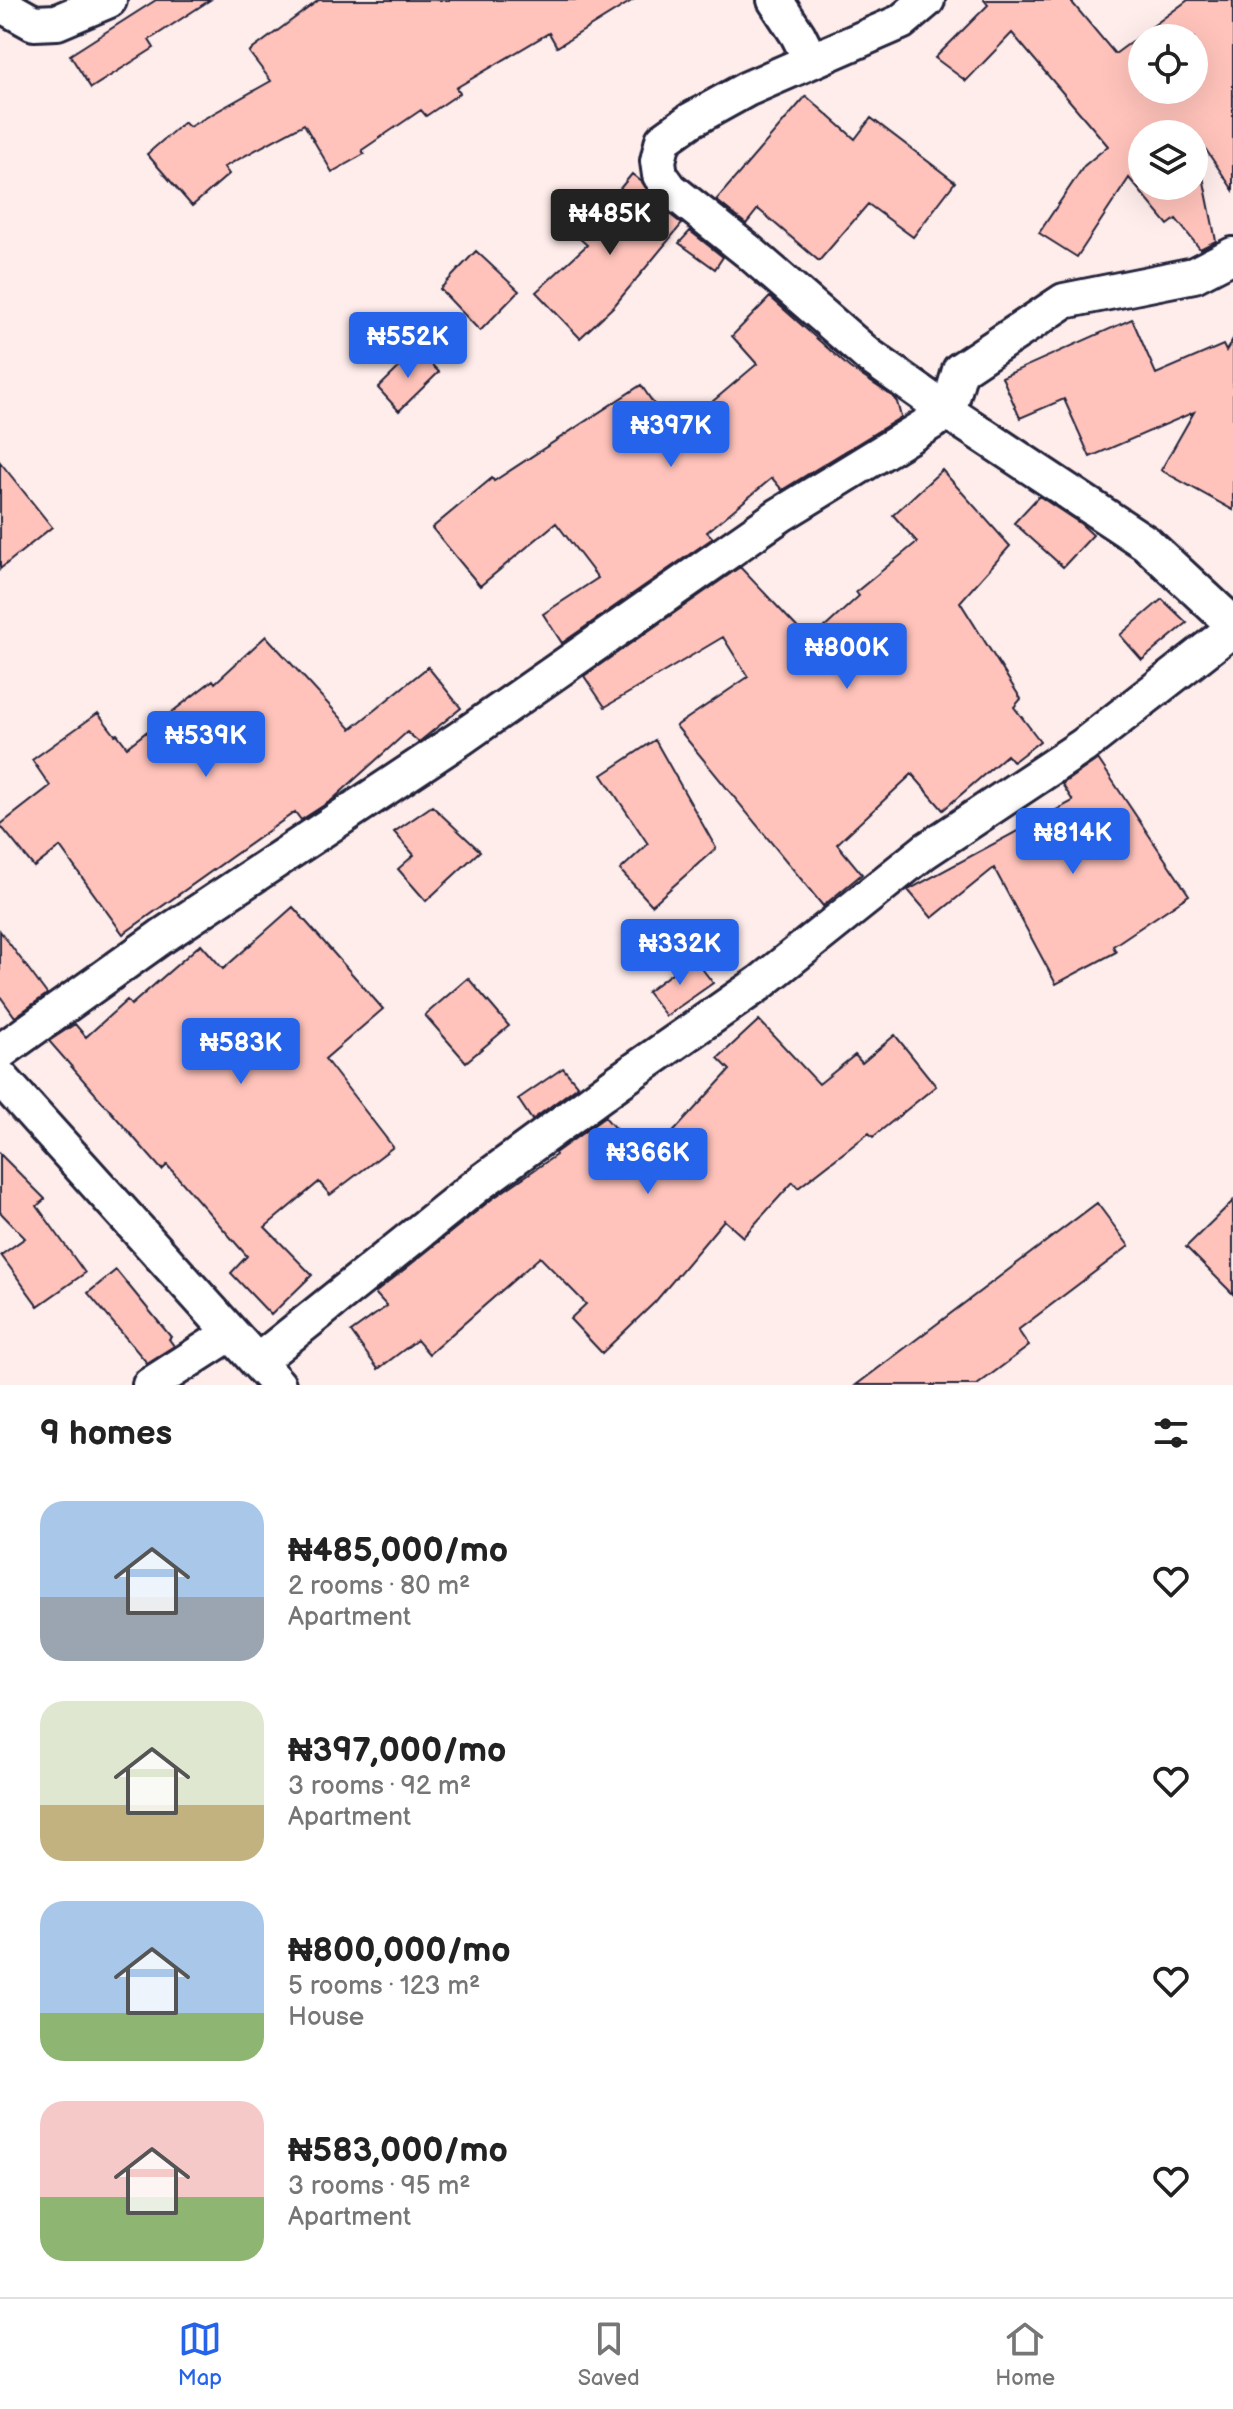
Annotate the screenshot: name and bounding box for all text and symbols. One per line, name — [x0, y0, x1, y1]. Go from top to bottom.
map controls — [1128, 24, 1208, 200]
button: locate — [1128, 24, 1208, 104]
button: layers — [1128, 120, 1208, 200]
pin: ₦485K — [554, 189, 666, 257]
text: ₦485K — [569, 199, 651, 230]
pin: ₦552K — [352, 312, 464, 380]
text: ₦552K — [367, 322, 449, 353]
pin: ₦397K — [615, 401, 727, 469]
text: ₦397K — [630, 411, 712, 442]
pin: ₦800K — [791, 623, 903, 691]
text: ₦800K — [805, 633, 889, 664]
pin: ₦539K — [150, 711, 262, 779]
text: ₦539K — [165, 721, 247, 752]
pin: ₦814K — [1017, 808, 1129, 876]
text: ₦814K — [1034, 818, 1112, 849]
pin: ₦332K — [624, 919, 736, 987]
text: ₦332K — [639, 929, 721, 960]
pin: ₦583K — [185, 1018, 297, 1086]
text: ₦583K — [200, 1028, 282, 1059]
pin: ₦366K — [592, 1128, 704, 1196]
text: ₦366K — [606, 1138, 690, 1169]
icon: filters — [1149, 1411, 1193, 1455]
text: 9 homes — [40, 1413, 172, 1454]
text: ₦485,000/mo — [288, 1530, 508, 1571]
icon: home — [104, 1533, 200, 1629]
icon: heart — [1149, 1559, 1193, 1603]
text: 2 rooms · 80 m² — [288, 1571, 470, 1602]
text: Apartment — [288, 1602, 411, 1633]
text: ₦397,000/mo — [288, 1730, 507, 1771]
icon: home — [104, 1733, 200, 1829]
icon: heart — [1149, 1759, 1193, 1803]
text: 3 rooms · 92 m² — [288, 1771, 471, 1802]
text: Apartment — [288, 1802, 411, 1833]
text: ₦800,000/mo — [288, 1930, 511, 1971]
icon: home — [104, 1933, 200, 2029]
icon: heart — [1149, 1959, 1193, 2003]
text: 5 rooms · 123 m² — [288, 1971, 480, 2002]
text: House — [288, 2002, 364, 2033]
text: ₦583,000/mo — [288, 2130, 508, 2171]
icon: home — [104, 2133, 200, 2229]
icon: heart — [1149, 2159, 1193, 2203]
text: 3 rooms · 95 m² — [288, 2171, 470, 2202]
text: Apartment — [288, 2202, 411, 2233]
tab: Map — [178, 2317, 222, 2392]
tab: Saved — [578, 2317, 640, 2392]
tab: Home — [995, 2317, 1055, 2392]

